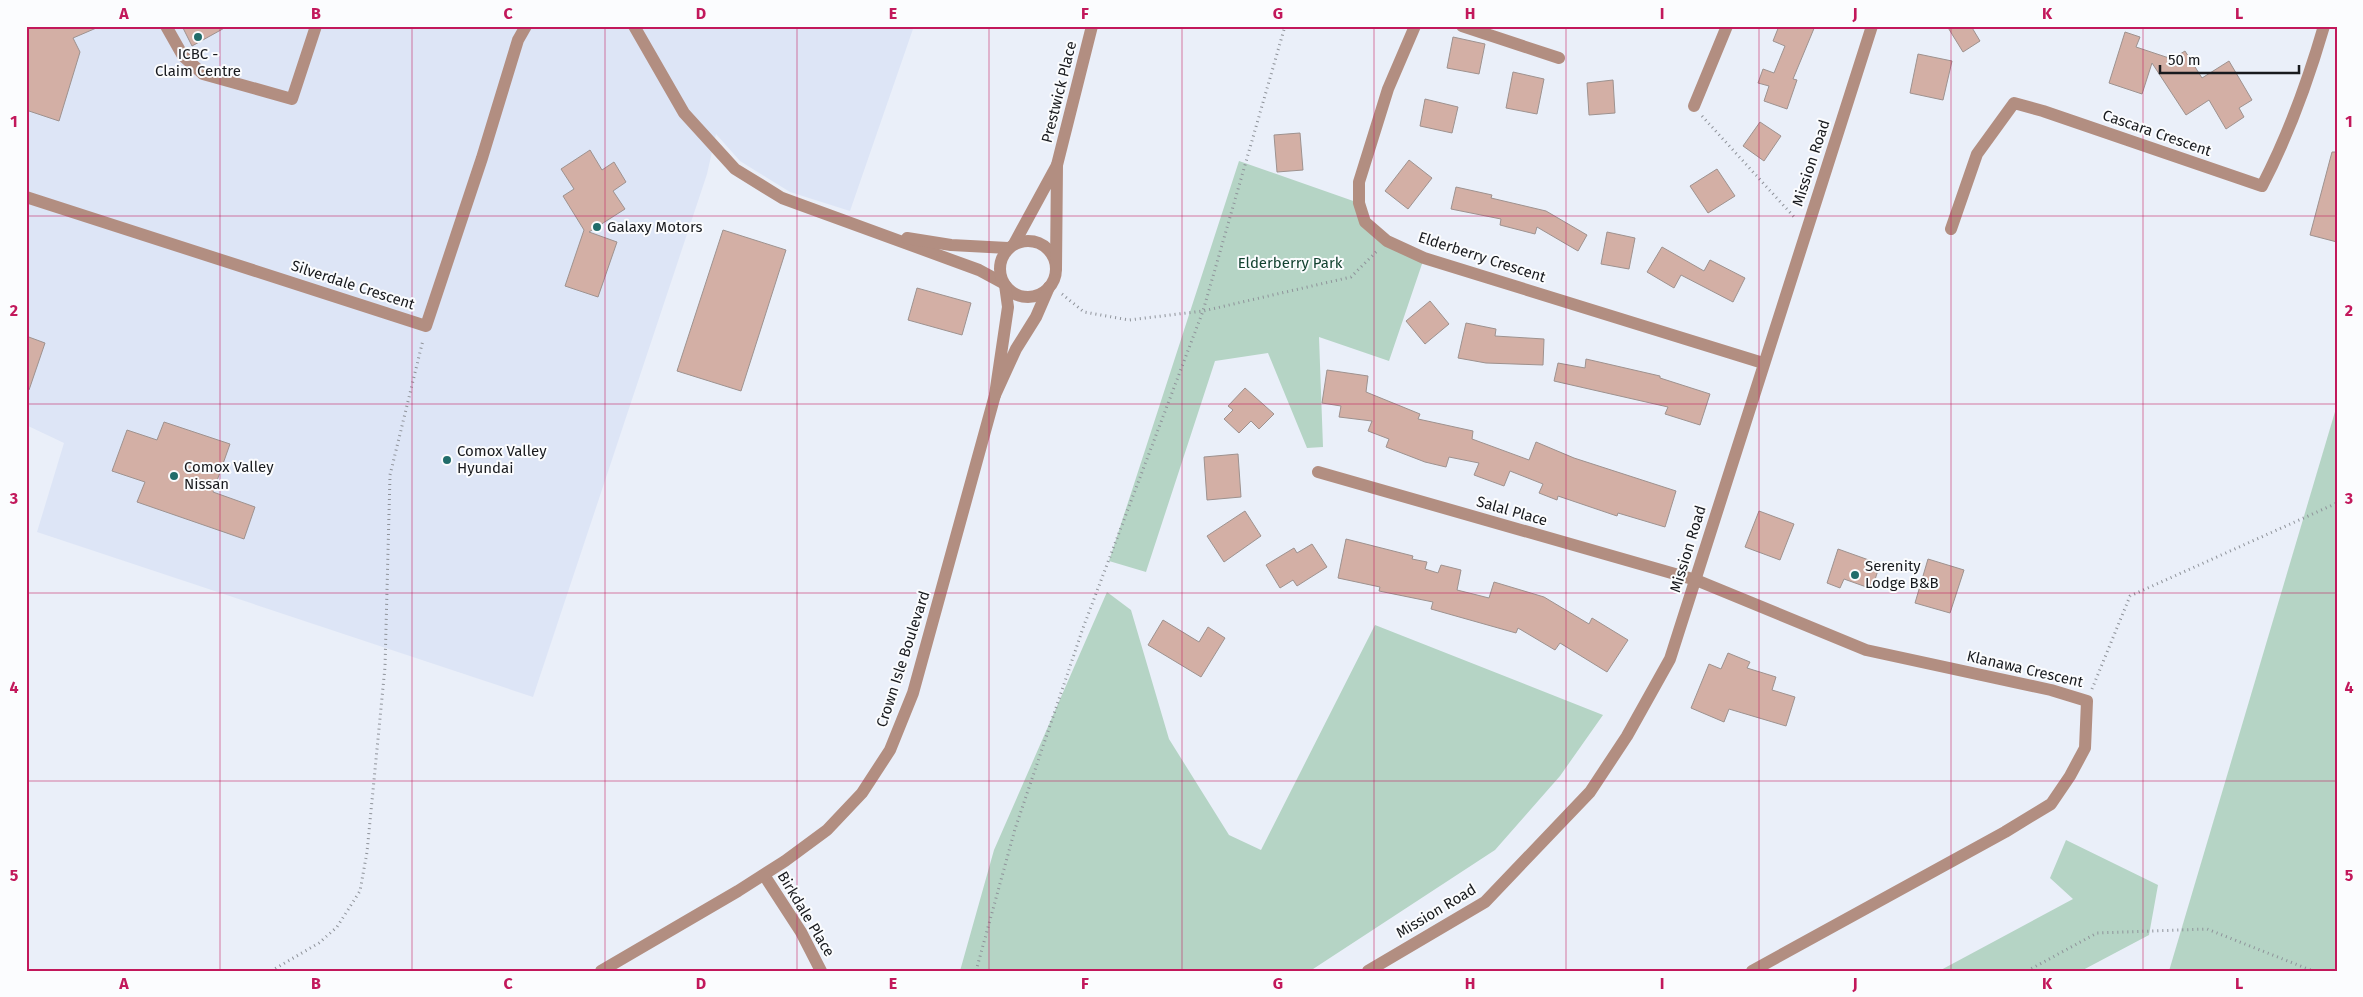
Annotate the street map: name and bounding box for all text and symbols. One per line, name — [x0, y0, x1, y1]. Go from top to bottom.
text: A — [118, 4, 129, 23]
text: B — [311, 4, 321, 23]
text: C — [503, 4, 513, 23]
text: D — [696, 4, 706, 23]
text: E — [889, 4, 897, 23]
text: F — [1081, 4, 1089, 23]
text: G — [1273, 4, 1283, 23]
text: H — [1465, 4, 1475, 23]
text: I — [1660, 4, 1664, 23]
text: J — [1851, 4, 1858, 23]
text: K — [2042, 4, 2053, 23]
text: L — [2235, 4, 2243, 23]
marker: ICBC - Claim Centre — [192, 31, 204, 43]
street label: Prestwick Place — [1038, 39, 1080, 145]
scale bar — [2160, 42, 2299, 74]
place label: ICBC - Claim Centre — [155, 45, 241, 80]
text: 50 m — [2168, 51, 2201, 69]
street label: Cascara Crescent — [2100, 106, 2214, 160]
text: 1 — [10, 112, 18, 131]
text: 1 — [2345, 112, 2353, 131]
street label: Mission Road — [1789, 117, 1833, 209]
place label: Galaxy Motors — [607, 218, 703, 236]
marker: Galaxy Motors — [591, 221, 603, 233]
street label: Elderberry Crescent — [1416, 228, 1549, 286]
park label: Elderberry Park — [1238, 254, 1343, 272]
street label: Silverdale Crescent — [289, 257, 418, 314]
text: 2 — [10, 301, 18, 320]
text: 2 — [2345, 301, 2353, 320]
place label: Comox Valley Hyundai — [457, 442, 547, 477]
marker: Comox Valley Hyundai — [441, 454, 453, 466]
place label: Comox Valley Nissan — [184, 458, 274, 493]
marker: Comox Valley Nissan — [168, 470, 180, 482]
text: 3 — [9, 489, 18, 508]
text: 3 — [2344, 489, 2353, 508]
street label: Salal Place — [1474, 492, 1550, 530]
street label: Mission Road — [1666, 503, 1710, 595]
place label: Serenity Lodge B&B — [1865, 557, 1939, 592]
marker: Serenity Lodge B&B — [1849, 569, 1861, 581]
street label: Crown Isle Boulevard — [872, 589, 934, 729]
street label: Klanawa Crescent — [1965, 647, 2085, 691]
text: 4 — [9, 678, 19, 697]
text: 4 — [2344, 678, 2354, 697]
text: 5 — [10, 866, 19, 885]
text: 5 — [2345, 866, 2354, 885]
street label: Birkdale Place — [774, 868, 838, 960]
street label: Mission Road — [1393, 880, 1479, 942]
text: A — [118, 974, 129, 993]
text: B — [311, 974, 321, 993]
text: C — [503, 974, 513, 993]
text: D — [696, 974, 706, 993]
text: E — [889, 974, 897, 993]
text: F — [1081, 974, 1089, 993]
text: G — [1273, 974, 1283, 993]
text: H — [1465, 974, 1475, 993]
text: I — [1660, 974, 1664, 993]
text: J — [1851, 974, 1858, 993]
text: K — [2042, 974, 2053, 993]
text: L — [2235, 974, 2243, 993]

